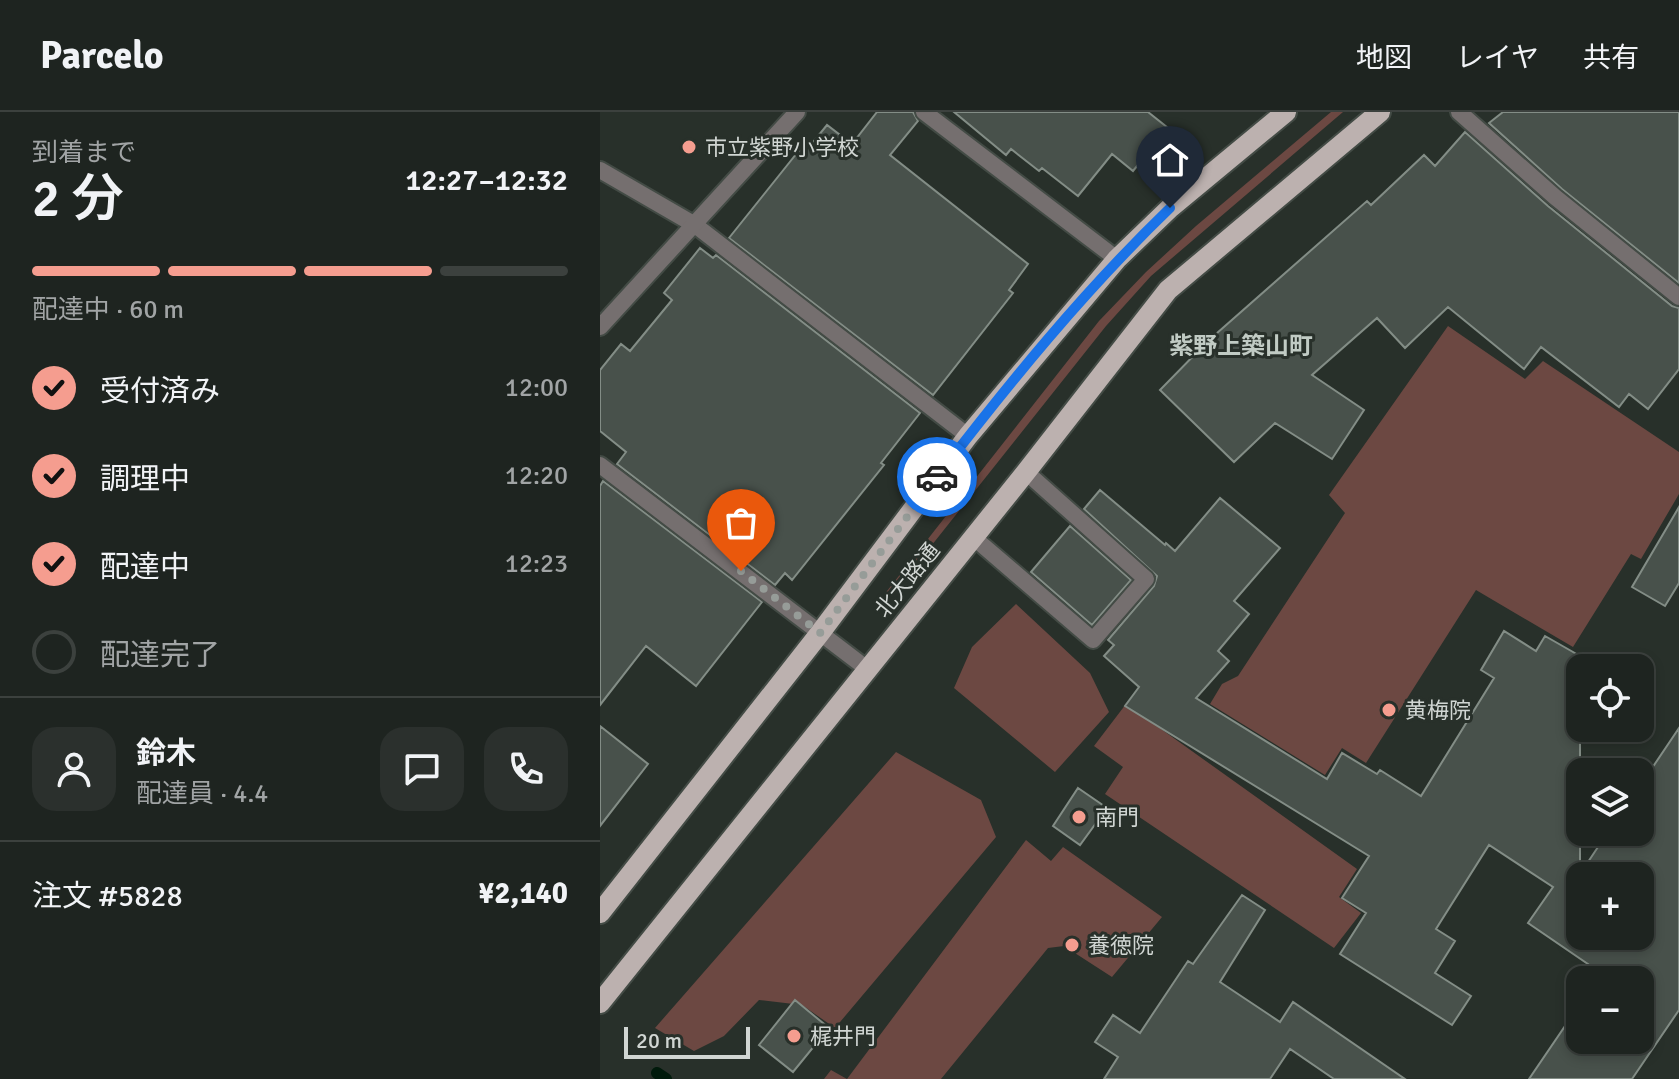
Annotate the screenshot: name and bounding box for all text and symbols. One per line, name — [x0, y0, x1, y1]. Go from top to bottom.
text: Parcelo — [40, 32, 164, 79]
text: 地図 — [1356, 41, 1412, 75]
text: レイヤ — [1456, 41, 1539, 75]
text: 共有 — [1583, 41, 1639, 75]
pin — [1136, 126, 1204, 208]
place label: 市立紫野小学校 — [705, 134, 859, 161]
text: 到着まで — [32, 137, 136, 169]
marker: 市立紫野小学校 — [680, 138, 698, 156]
icon: home — [1148, 138, 1192, 182]
text: 12:27–12:32 — [405, 162, 568, 199]
text: 2 分 — [32, 167, 124, 231]
text: 配達中 · 60 m — [32, 294, 184, 326]
district label: 紫野上築山町 — [1169, 331, 1313, 361]
icon: check — [32, 366, 76, 410]
text: 12:00 — [505, 372, 568, 404]
text: 受付済み — [100, 373, 220, 410]
courier — [897, 437, 977, 517]
icon: check — [32, 454, 76, 498]
icon: car — [915, 455, 959, 499]
text: 12:20 — [505, 460, 568, 492]
text: 調理中 — [100, 461, 190, 498]
pin — [707, 489, 775, 571]
icon: bag — [719, 501, 763, 545]
street label: 北大路通 — [869, 537, 945, 623]
icon: check — [32, 542, 76, 586]
text: 12:23 — [505, 548, 568, 580]
text: 配達中 — [100, 549, 190, 586]
text: 配達完了 — [100, 637, 220, 674]
map controls — [1566, 654, 1654, 1054]
button: locate — [1566, 654, 1654, 742]
place label: 黄梅院 — [1405, 697, 1471, 724]
marker: 黄梅院 — [1380, 701, 1398, 719]
button: person — [32, 727, 116, 811]
button: chat — [380, 727, 464, 811]
button: phone — [484, 727, 568, 811]
text: 鈴木 — [136, 735, 196, 772]
button: layers — [1566, 758, 1654, 846]
text: 配達員 · 4.4 — [136, 778, 268, 810]
place label: 南門 — [1095, 804, 1139, 831]
marker: 南門 — [1070, 808, 1088, 826]
button: + — [1566, 862, 1654, 950]
text: ¥2,140 — [478, 875, 568, 912]
text: 注文 #5828 — [32, 878, 183, 915]
place label: 養徳院 — [1088, 932, 1154, 959]
marker: 養徳院 — [1063, 936, 1081, 954]
button: − — [1566, 966, 1654, 1054]
scale bar — [624, 1023, 750, 1059]
place label: 梶井門 — [810, 1023, 876, 1050]
text: 20 m — [636, 1027, 682, 1054]
marker: 梶井門 — [785, 1027, 803, 1045]

